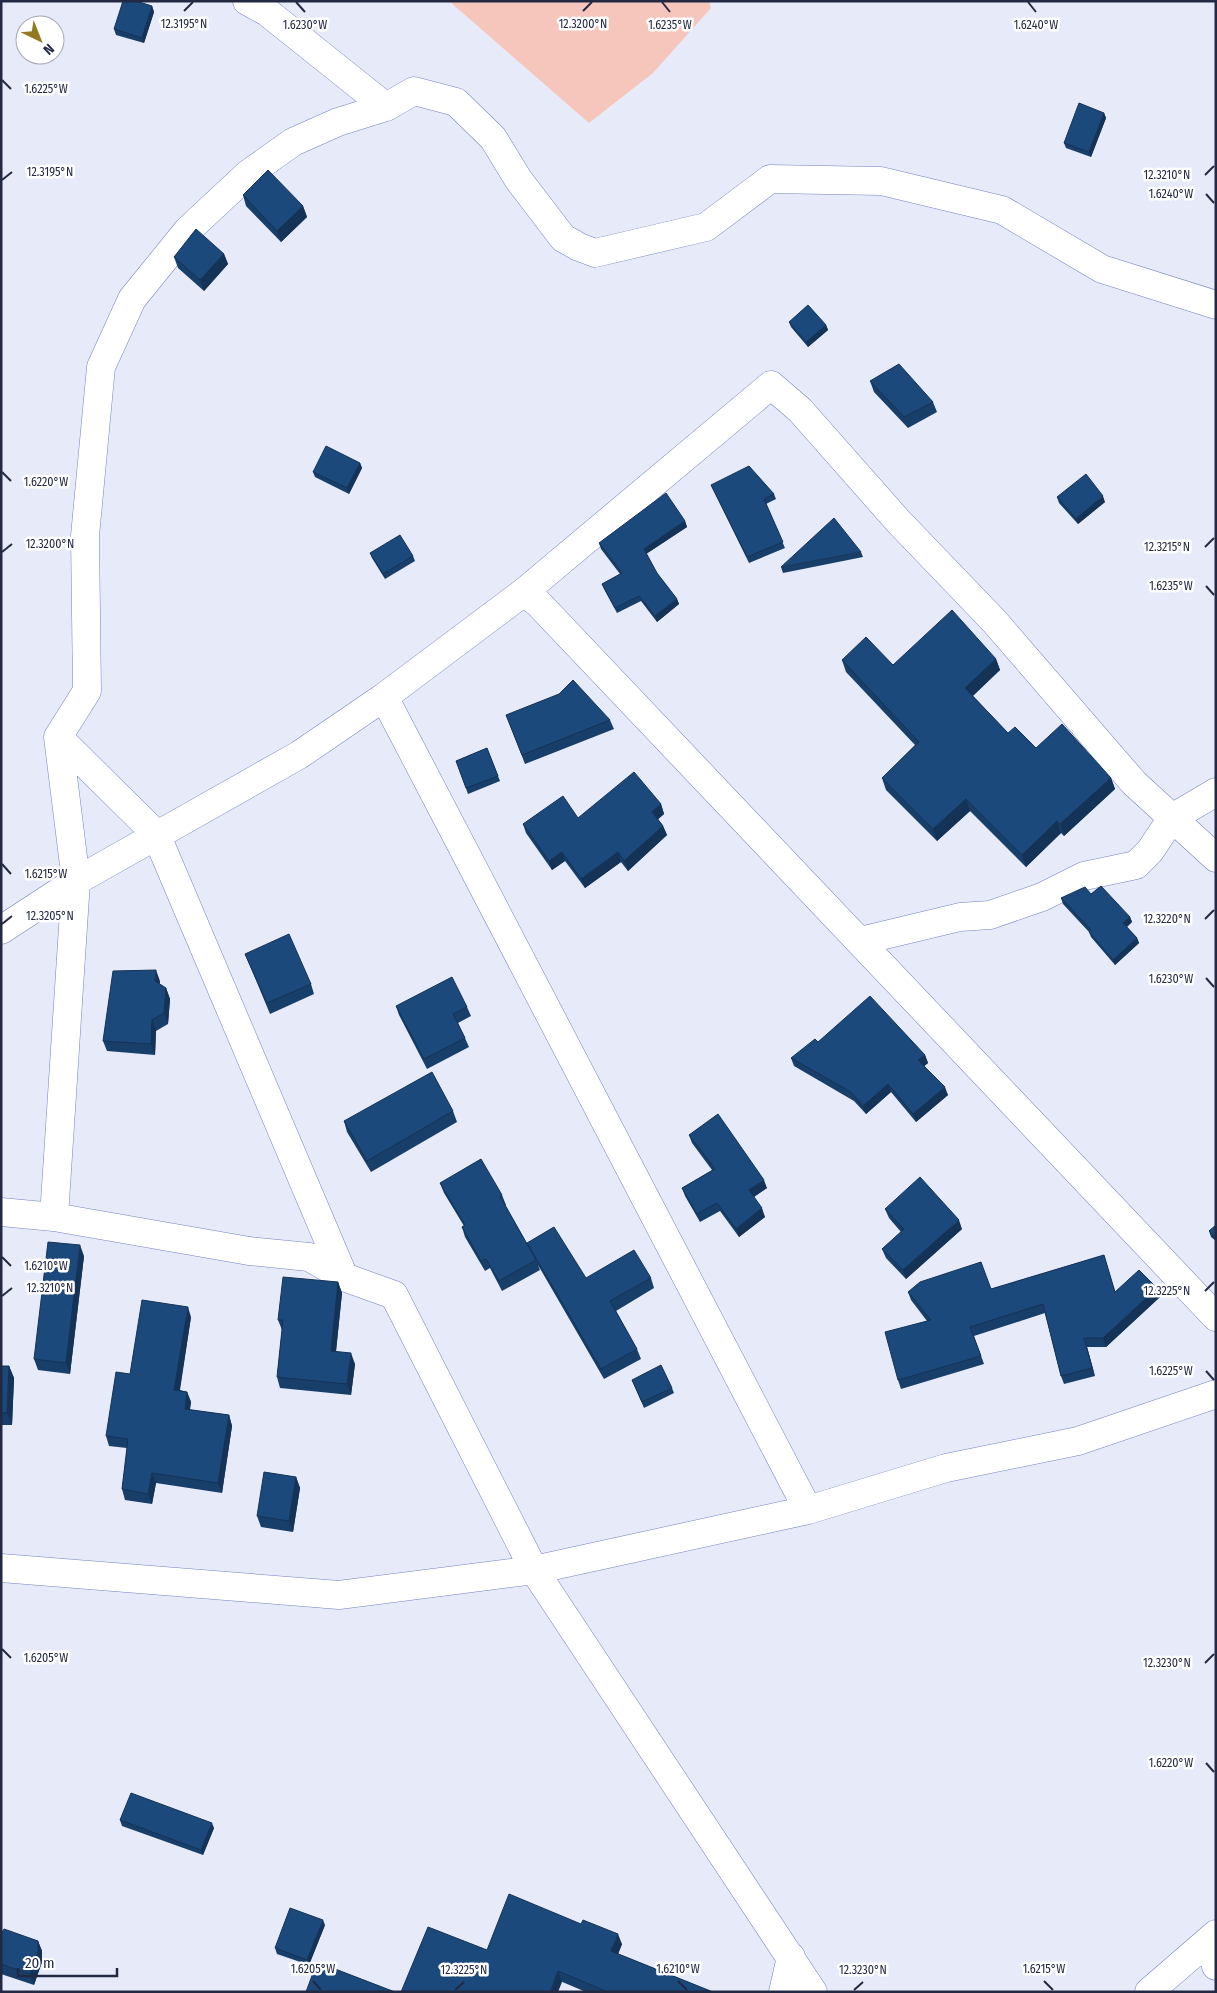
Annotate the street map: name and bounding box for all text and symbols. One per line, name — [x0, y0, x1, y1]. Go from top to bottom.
north arrow — [15, 15, 65, 65]
text: 12.3195°N — [161, 17, 207, 31]
text: 12.3200°N — [559, 17, 607, 31]
text: 1.6230°W — [283, 18, 327, 32]
text: 1.6235°W — [648, 18, 692, 32]
text: 1.6240°W — [1014, 18, 1058, 32]
text: N — [40, 40, 57, 58]
text: 1.6225°W — [24, 82, 68, 96]
text: 12.3195°N — [27, 165, 73, 179]
text: 12.3210°N — [1144, 168, 1190, 182]
text: 1.6240°W — [1149, 187, 1193, 201]
text: 1.6220°W — [24, 475, 68, 489]
text: 12.3200°N — [26, 537, 74, 551]
text: 12.3215°N — [1144, 540, 1190, 554]
text: 1.6235°W — [1149, 579, 1193, 593]
text: 1.6215°W — [25, 867, 67, 881]
text: 12.3205°N — [26, 909, 74, 923]
text: 12.3220°N — [1143, 912, 1191, 926]
text: 1.6230°W — [1149, 972, 1193, 986]
text: 1.6210°W — [24, 1259, 68, 1273]
text: 12.3210°N — [27, 1281, 73, 1295]
text: 12.3225°N — [1144, 1284, 1190, 1298]
text: 1.6225°W — [1149, 1364, 1193, 1378]
text: 1.6205°W — [24, 1651, 68, 1665]
text: 12.3230°N — [1143, 1656, 1191, 1670]
text: 1.6220°W — [1149, 1756, 1193, 1770]
scale bar — [18, 1946, 116, 1978]
text: 20 m — [25, 1954, 55, 1972]
text: 1.6205°W — [291, 1962, 335, 1976]
text: 1.6210°W — [656, 1962, 700, 1976]
text: 1.6215°W — [1023, 1962, 1065, 1976]
text: 12.3225°N — [441, 1963, 487, 1977]
text: 12.3230°N — [839, 1963, 887, 1977]

